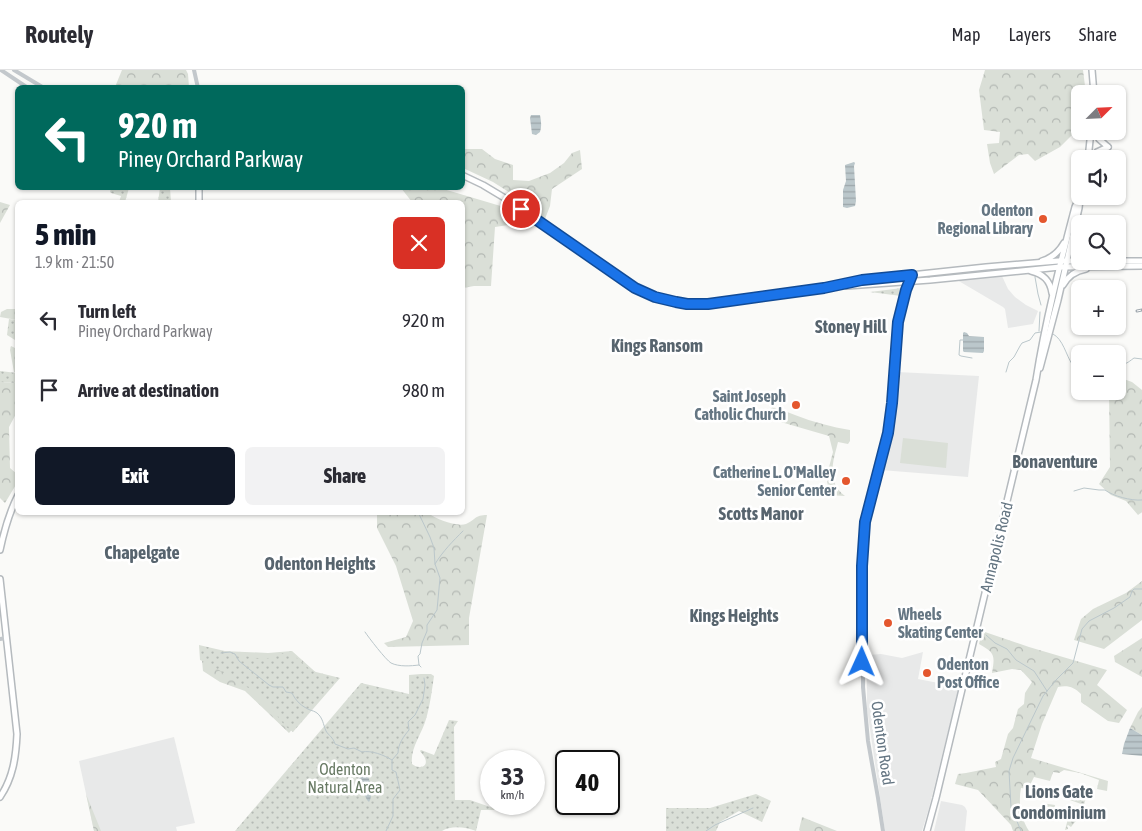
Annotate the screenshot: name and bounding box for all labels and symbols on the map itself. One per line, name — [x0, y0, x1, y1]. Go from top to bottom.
north arrow — [1071, 85, 1126, 140]
pin — [500, 188, 542, 230]
place label: Odenton Regional Library — [937, 201, 1033, 237]
marker: Odenton Regional Library — [1037, 213, 1049, 225]
district label: Stoney Hill — [815, 316, 887, 337]
district label: Kings Ransom — [611, 335, 703, 356]
place label: Saint Joseph Catholic Church — [694, 387, 786, 423]
marker: Saint Joseph Catholic Church — [790, 399, 802, 411]
district label: Bonaventure — [1012, 451, 1098, 472]
place label: Catherine L. O'Malley Senior Center — [713, 463, 836, 499]
marker: Catherine L. O'Malley Senior Center — [840, 475, 852, 487]
street label: Annapolis Road — [976, 500, 1017, 594]
district label: Scotts Manor — [719, 503, 804, 524]
district label: Chapelgate — [104, 542, 180, 563]
district label: Odenton Heights — [264, 553, 376, 574]
district label: Kings Heights — [689, 605, 779, 626]
place label: Wheels Skating Center — [897, 605, 983, 641]
marker: Wheels Skating Center — [882, 617, 894, 629]
position arrow — [835, 635, 887, 687]
place label: Odenton Post Office — [937, 655, 1000, 691]
marker: Odenton Post Office — [921, 667, 933, 679]
street label: Odenton Road — [868, 700, 898, 786]
speed limit sign: 40 — [555, 750, 620, 815]
park label: Odenton Natural Area — [308, 760, 382, 796]
district label: Lions Gate Condominium — [1012, 781, 1106, 823]

